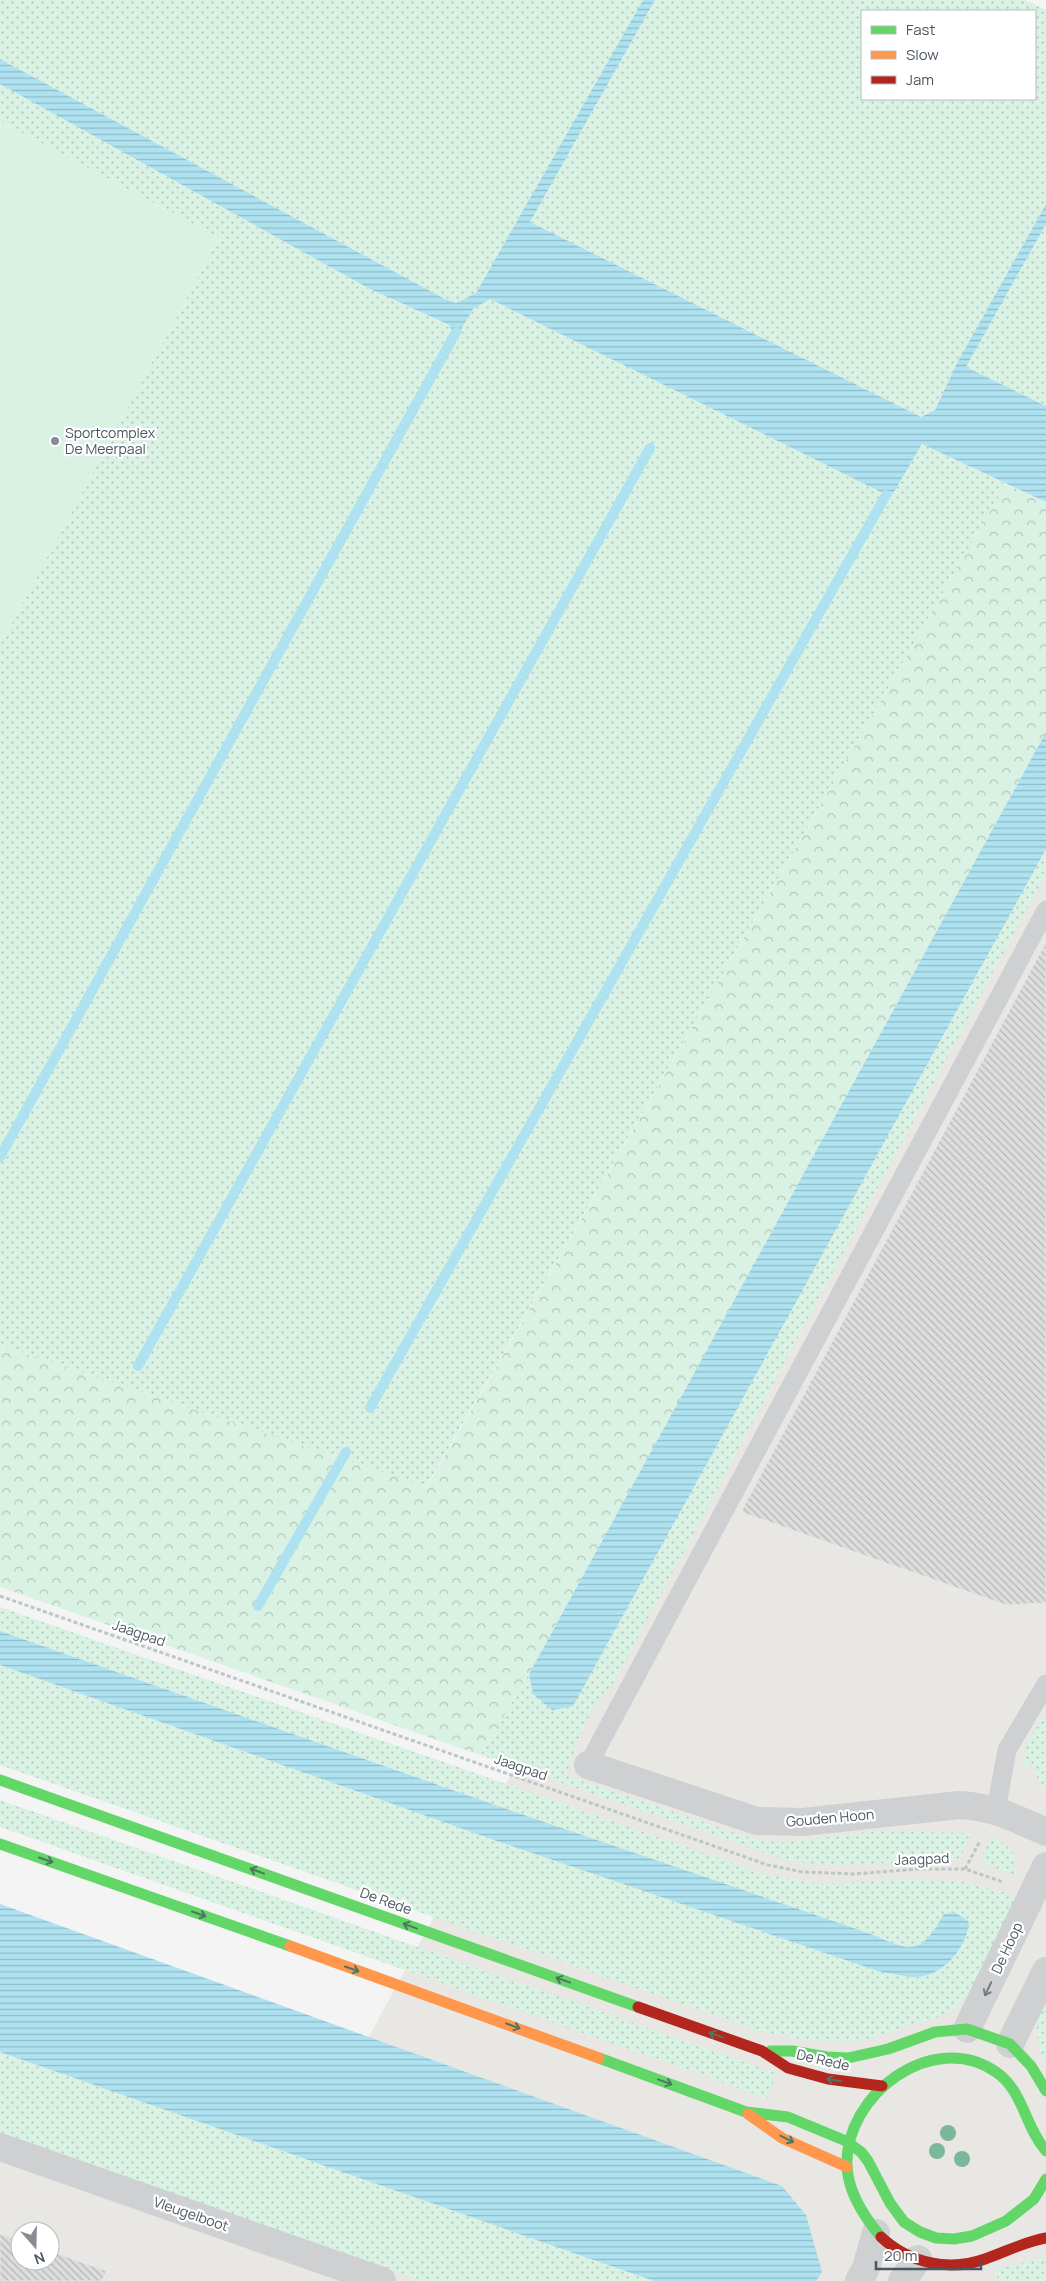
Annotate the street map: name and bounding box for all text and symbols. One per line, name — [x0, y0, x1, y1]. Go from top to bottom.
legend — [861, 10, 1036, 100]
text: Fast — [906, 19, 935, 40]
text: Slow — [906, 44, 939, 65]
text: Jam — [906, 69, 934, 90]
place label: Sportcomplex De Meerpaal — [65, 423, 156, 458]
marker: Sportcomplex De Meerpaal — [49, 435, 61, 447]
street label: Jaagpad — [110, 1615, 168, 1650]
street label: Jaagpad — [492, 1749, 550, 1784]
street label: Gouden Hoon — [785, 1804, 875, 1831]
street label: Jaagpad — [894, 1848, 950, 1869]
one-way arrow — [38, 1856, 53, 1865]
one-way arrow — [249, 1866, 265, 1875]
street label: De Rede — [358, 1882, 415, 1919]
one-way arrow — [191, 1910, 207, 1920]
street label: De Hoop — [986, 1919, 1027, 1977]
one-way arrow — [402, 1921, 418, 1930]
one-way arrow — [344, 1965, 360, 1974]
one-way arrow — [556, 1975, 571, 1984]
one-way arrow — [983, 1981, 992, 1996]
one-way arrow — [505, 2022, 520, 2031]
one-way arrow — [709, 2030, 724, 2039]
street label: De Rede — [795, 2044, 851, 2075]
one-way arrow — [827, 2074, 843, 2084]
one-way arrow — [658, 2079, 673, 2088]
one-way arrow — [779, 2134, 794, 2144]
street label: Vleugelboot — [151, 2192, 232, 2235]
north arrow — [10, 2221, 60, 2271]
scale bar — [876, 2238, 981, 2270]
text: 20 m — [884, 2245, 917, 2266]
text: N — [32, 2248, 48, 2269]

